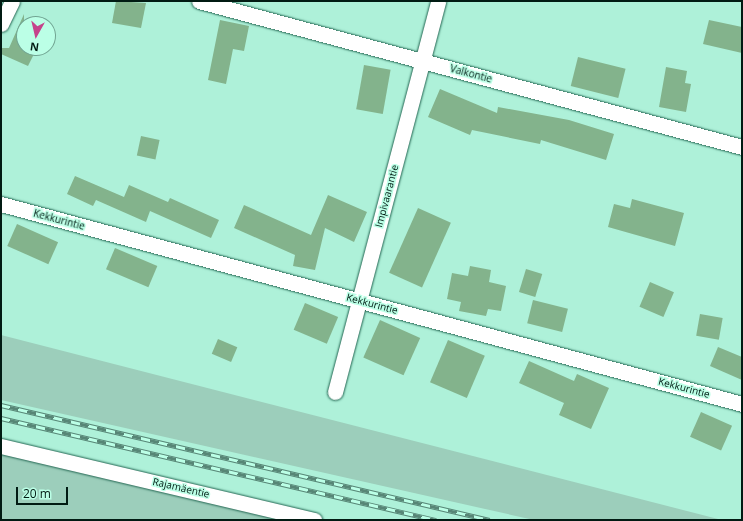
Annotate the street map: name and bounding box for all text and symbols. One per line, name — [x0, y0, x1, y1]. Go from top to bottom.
north arrow — [16, 16, 56, 56]
text: N — [29, 39, 40, 55]
street label: Valkontie — [449, 63, 493, 85]
street label: Impivaarantie — [373, 163, 401, 229]
street label: Kekkurintie — [32, 207, 86, 233]
street label: Kekkurintie — [345, 291, 399, 317]
street label: Kekkurintie — [657, 375, 711, 401]
street label: Rajamäentie — [151, 476, 211, 500]
scale bar — [18, 479, 70, 505]
text: 20 m — [23, 485, 51, 502]

